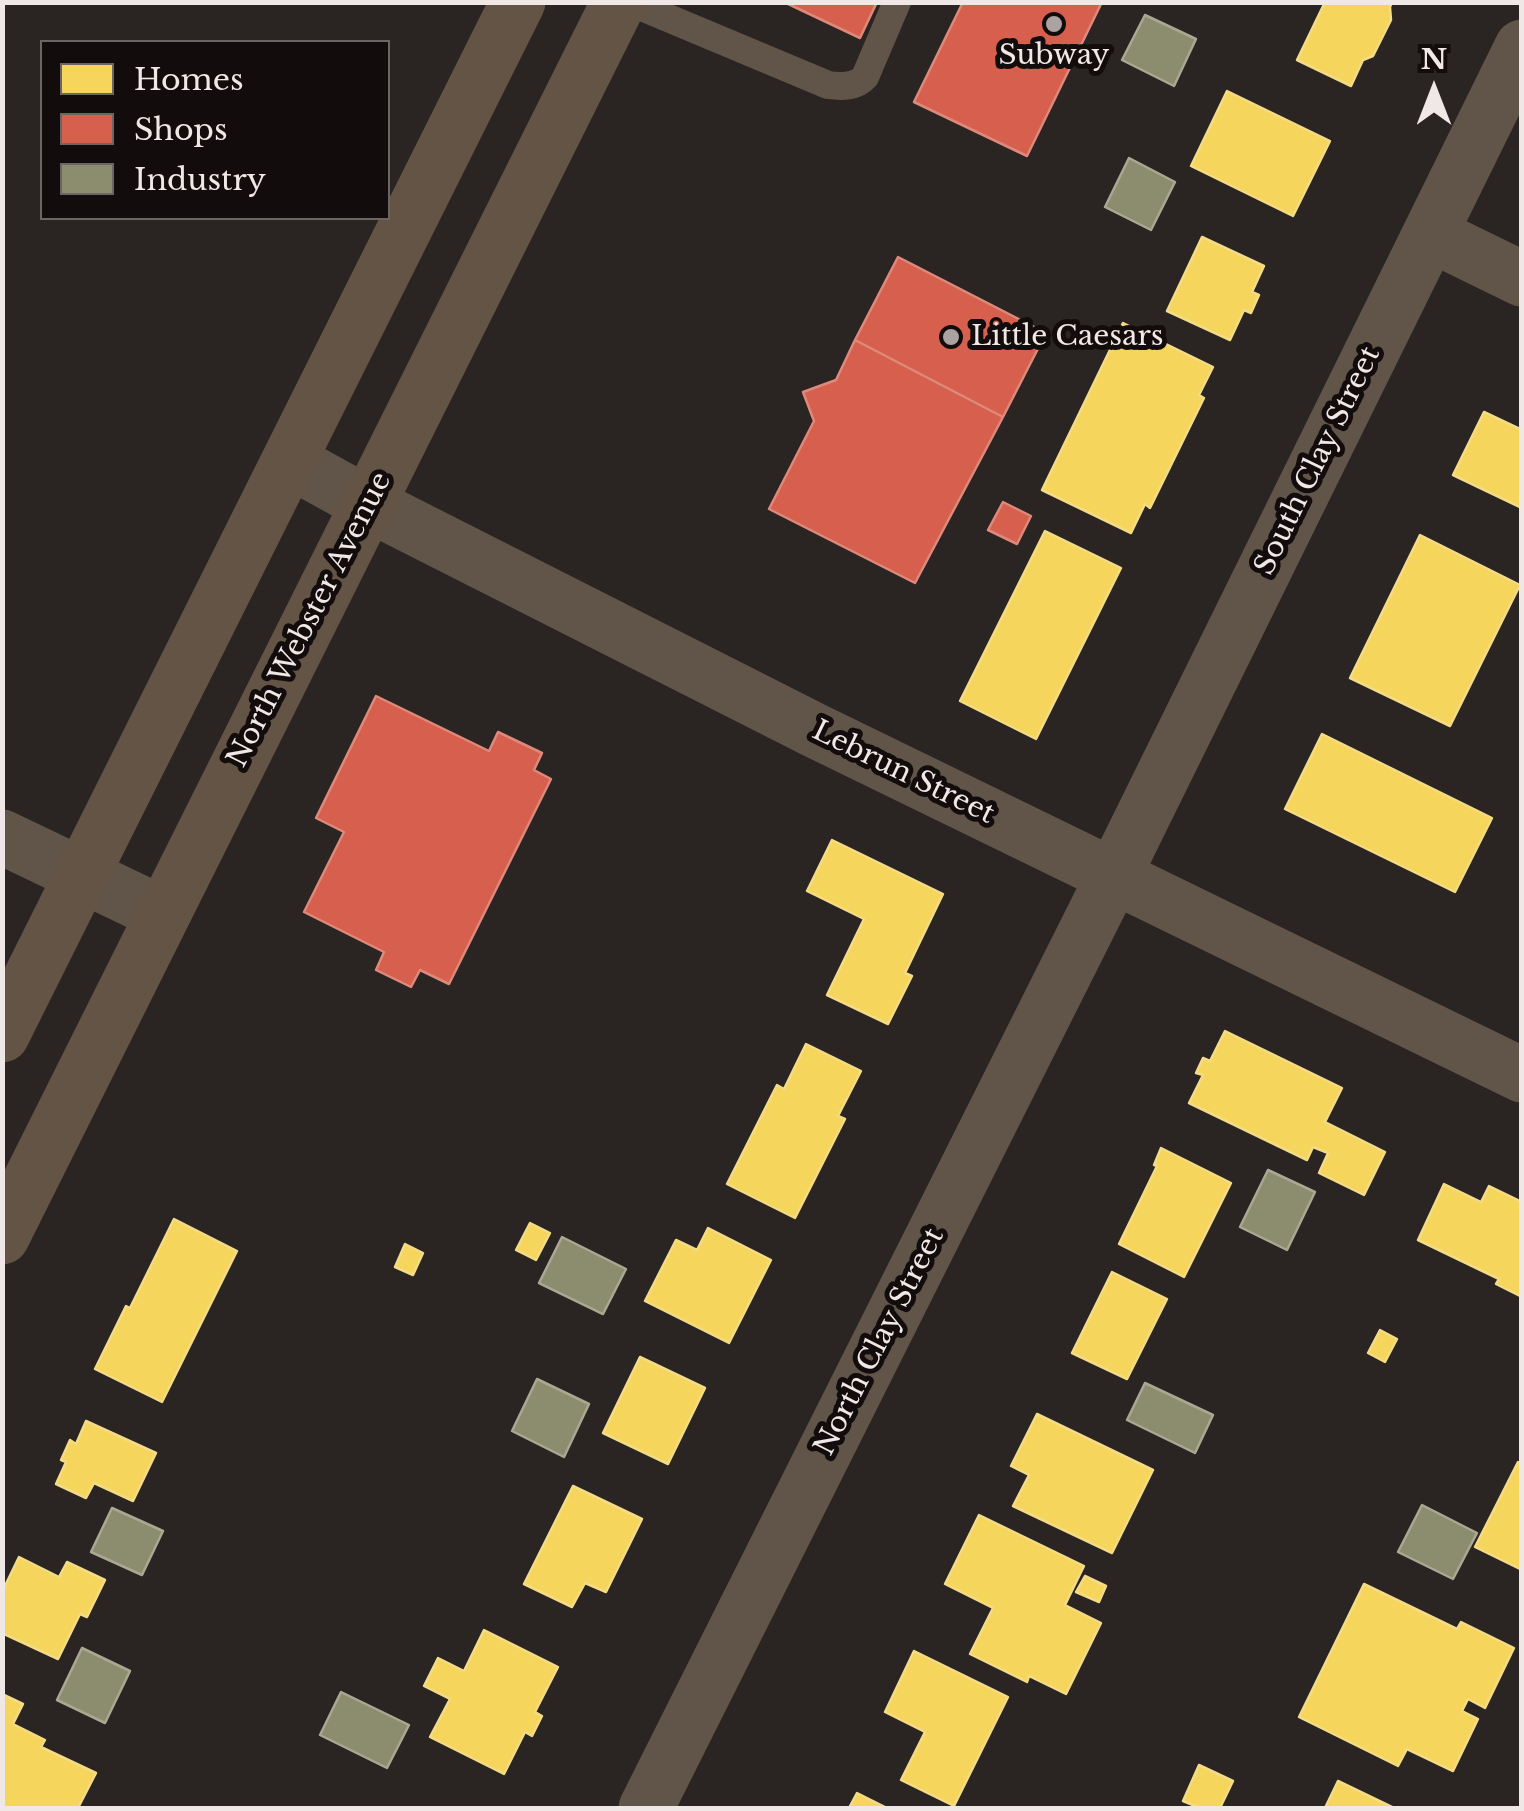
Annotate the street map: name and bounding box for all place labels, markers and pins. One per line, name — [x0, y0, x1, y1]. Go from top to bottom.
marker: Subway — [1043, 13, 1065, 35]
place label: Subway — [998, 39, 1110, 73]
place label: Little Caesars — [971, 320, 1164, 354]
marker: Little Caesars — [940, 326, 962, 348]

